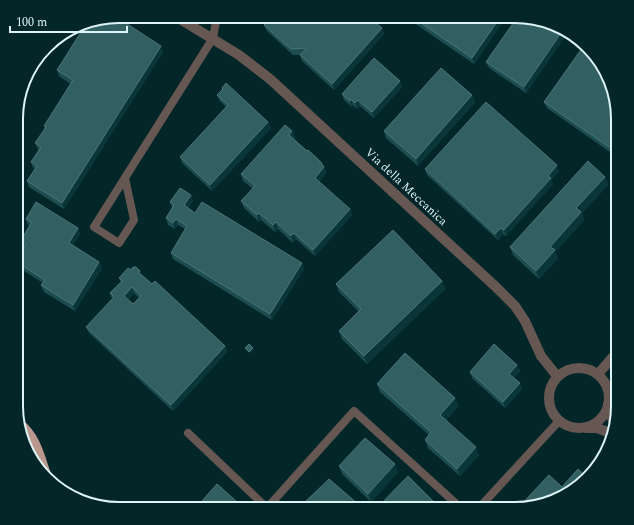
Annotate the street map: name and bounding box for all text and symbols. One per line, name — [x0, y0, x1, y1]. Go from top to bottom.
scale bar — [10, 8, 127, 34]
text: 100 m — [16, 13, 47, 32]
street label: Via della Meccanica — [360, 144, 452, 230]

